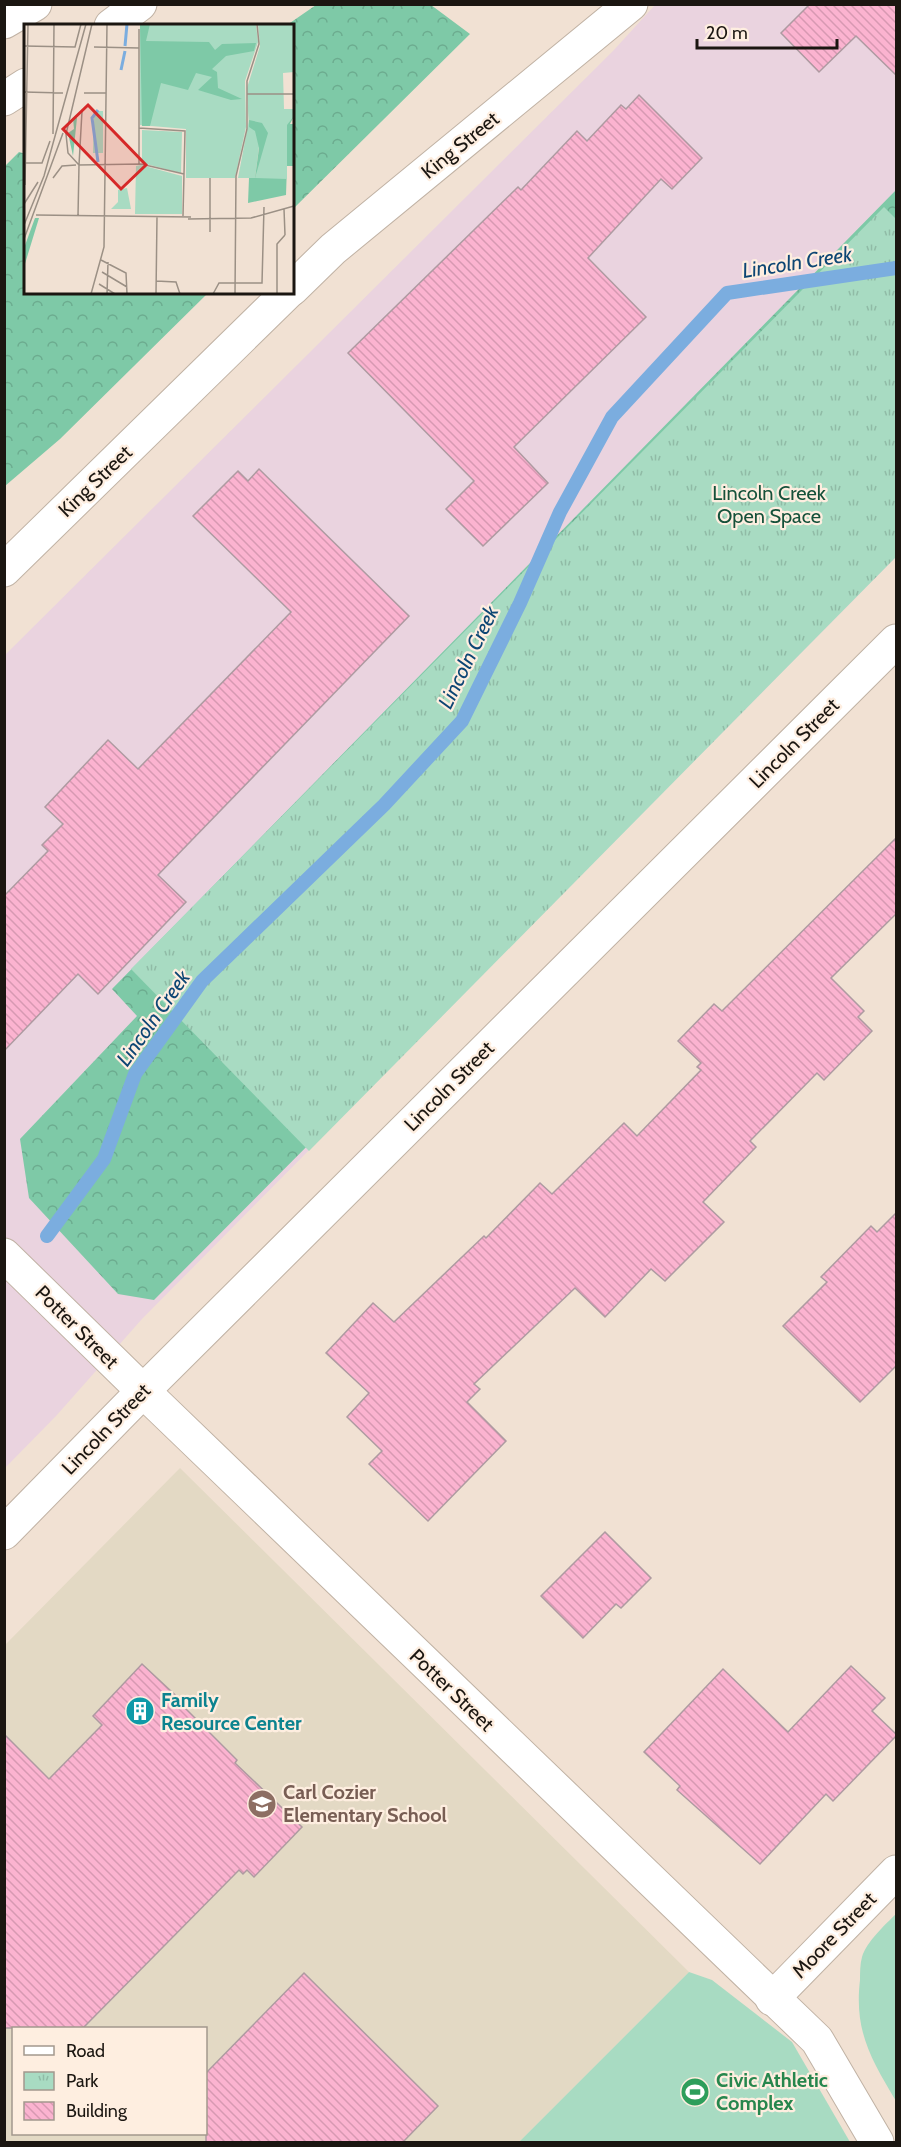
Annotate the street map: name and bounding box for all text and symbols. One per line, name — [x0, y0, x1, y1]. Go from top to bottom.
scale bar — [697, 12, 836, 50]
text: 20 m — [706, 22, 748, 44]
inset map — [24, 24, 294, 294]
street label: King Street — [416, 106, 504, 184]
water label: Lincoln Creek — [740, 241, 855, 283]
street label: King Street — [53, 440, 137, 522]
park label: Lincoln Creek Open Space — [712, 481, 826, 528]
water label: Lincoln Creek — [432, 601, 504, 712]
street label: Lincoln Street — [744, 693, 844, 793]
water label: Lincoln Creek — [111, 965, 196, 1071]
street label: Lincoln Street — [399, 1036, 499, 1136]
street label: Potter Street — [30, 1280, 124, 1374]
street label: Lincoln Street — [57, 1378, 156, 1479]
street label: Potter Street — [405, 1644, 499, 1736]
place label: Family Resource Center — [161, 1688, 302, 1735]
building icon: Family Resource Center — [124, 1695, 156, 1727]
place label: Carl Cozier Elementary School — [283, 1780, 447, 1827]
school or university icon: Carl Cozier Elementary School — [246, 1788, 278, 1820]
street label: Moore Street — [787, 1887, 881, 1983]
legend — [12, 2027, 207, 2135]
text: Road — [66, 2040, 105, 2062]
place label: Civic Athletic Complex — [716, 2068, 828, 2115]
text: Park — [66, 2070, 99, 2092]
sports icon: Civic Athletic Complex — [679, 2076, 711, 2108]
text: Building — [66, 2100, 128, 2122]

